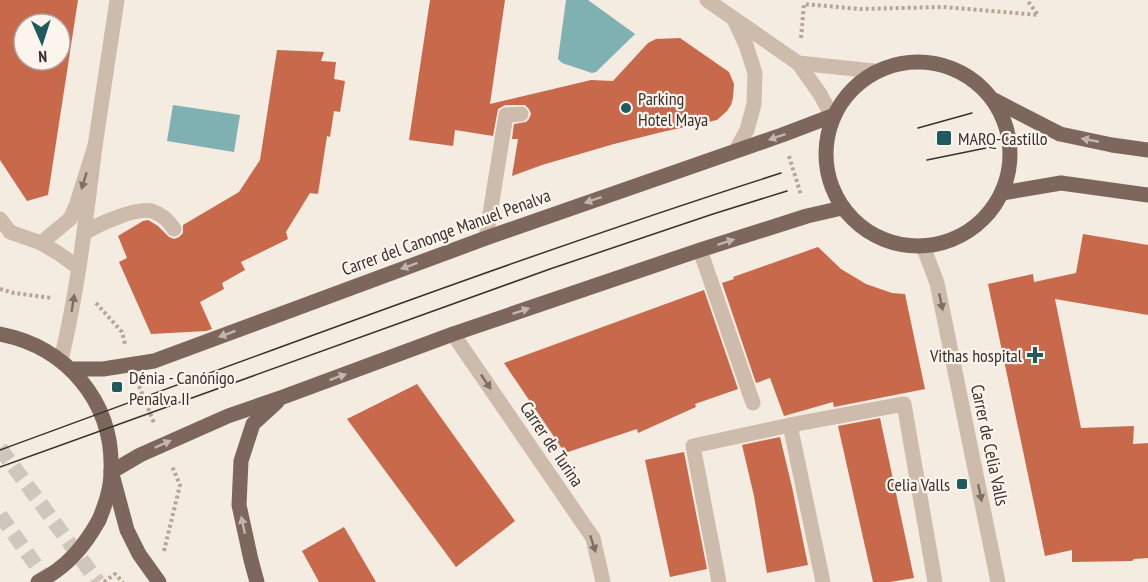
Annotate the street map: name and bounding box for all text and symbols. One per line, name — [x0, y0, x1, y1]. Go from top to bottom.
north arrow — [12, 12, 72, 72]
text: N — [38, 47, 48, 67]
place label: Parking Hotel Maya — [638, 87, 708, 131]
marker: Parking Hotel Maya — [619, 101, 633, 115]
place label: MARQ-Castillo — [958, 127, 1048, 150]
marker: MARQ-Castillo — [935, 129, 953, 147]
one-way arrow — [768, 132, 786, 142]
one-way arrow — [1081, 135, 1100, 144]
one-way arrow — [79, 172, 88, 190]
street label: Carrer del Canonge Manuel Penalva — [338, 183, 554, 281]
one-way arrow — [584, 196, 602, 206]
one-way arrow — [717, 236, 735, 246]
one-way arrow — [400, 262, 418, 271]
one-way arrow — [937, 292, 946, 311]
one-way arrow — [69, 294, 78, 313]
one-way arrow — [512, 305, 530, 315]
one-way arrow — [217, 329, 235, 339]
place label: Vithas hospital — [929, 344, 1023, 367]
marker: Vithas hospital — [1026, 346, 1044, 364]
place label: Dénia - Canónigo Penalva II — [129, 366, 235, 410]
one-way arrow — [329, 372, 347, 381]
one-way arrow — [480, 374, 491, 390]
marker: Dénia - Canónigo Penalva II — [110, 380, 124, 394]
street label: Carrer de Celia Valls — [966, 382, 1014, 508]
street label: Carrer de Turina — [515, 397, 589, 491]
one-way arrow — [154, 439, 172, 449]
place label: Celia Valls — [887, 473, 950, 496]
marker: Celia Valls — [955, 477, 969, 491]
one-way arrow — [976, 483, 985, 502]
one-way arrow — [238, 516, 247, 535]
one-way arrow — [589, 536, 598, 554]

